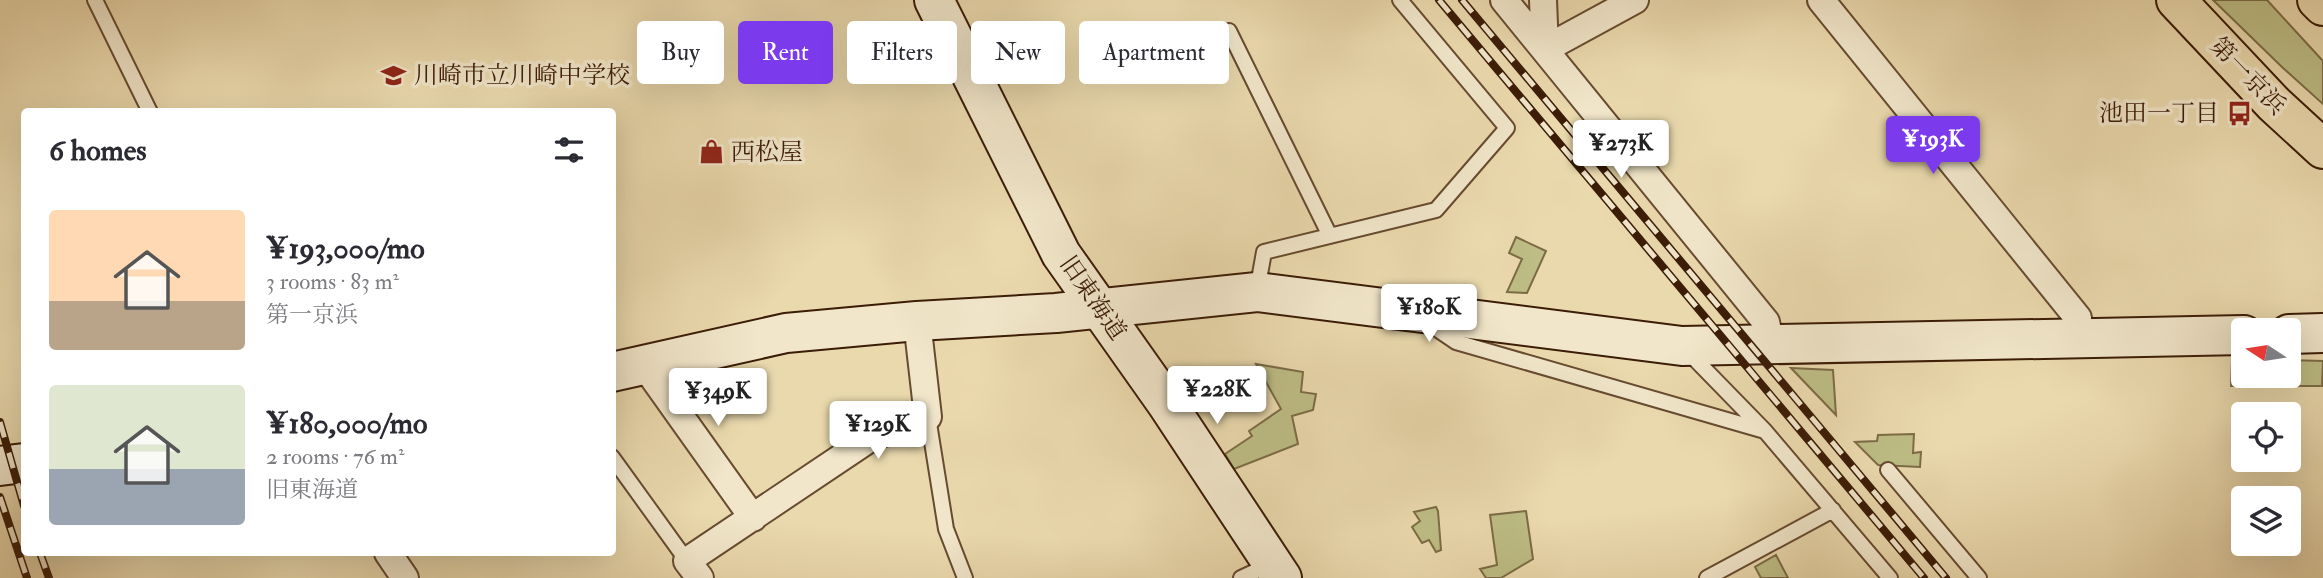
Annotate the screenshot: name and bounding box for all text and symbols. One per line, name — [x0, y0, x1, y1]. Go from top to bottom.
chip: Buy — [637, 21, 724, 84]
chip: Rent — [738, 21, 833, 84]
chip: Filters — [847, 21, 957, 84]
chip: New — [971, 21, 1065, 84]
chip: Apartment — [1079, 21, 1229, 84]
street label: 第一京浜 — [2204, 31, 2292, 121]
place label: 川崎市立川崎中学校 — [414, 60, 630, 91]
school or university icon: 川崎市立川崎中学校 — [380, 61, 408, 89]
place label: 池田一丁目 — [2099, 98, 2219, 129]
bus stop icon: 池田一丁目 — [2225, 99, 2253, 127]
pin: ¥193K — [1884, 116, 1982, 176]
pin: ¥273K — [1572, 120, 1670, 180]
text: ¥193K — [1902, 124, 1964, 153]
text: ¥273K — [1589, 128, 1653, 157]
icon: filters — [550, 131, 588, 169]
text: 6 homes — [49, 132, 147, 169]
place label: 西松屋 — [731, 137, 803, 168]
shop icon: 西松屋 — [697, 138, 725, 166]
text: ¥193,000/mo — [266, 230, 425, 267]
icon: home — [105, 238, 189, 322]
street label: 旧東海道 — [1053, 250, 1133, 346]
text: 3 rooms · 83 m² — [266, 267, 399, 296]
pin: ¥180K — [1380, 284, 1478, 344]
text: ¥180K — [1397, 292, 1461, 321]
text: 第一京浜 — [266, 300, 358, 329]
north arrow — [2231, 318, 2301, 388]
map controls — [2231, 318, 2301, 556]
pin: ¥228K — [1168, 366, 1266, 426]
pin: ¥349K — [669, 368, 767, 428]
text: ¥228K — [1183, 374, 1251, 403]
text: ¥349K — [685, 376, 751, 405]
pin: ¥129K — [829, 402, 927, 461]
button: locate — [2231, 402, 2301, 472]
text: ¥180,000/mo — [266, 405, 427, 442]
text: ¥129K — [845, 409, 911, 438]
icon: home — [105, 413, 189, 497]
text: 2 rooms · 76 m² — [266, 442, 404, 471]
text: 旧東海道 — [266, 475, 358, 504]
button: layers — [2231, 486, 2301, 556]

